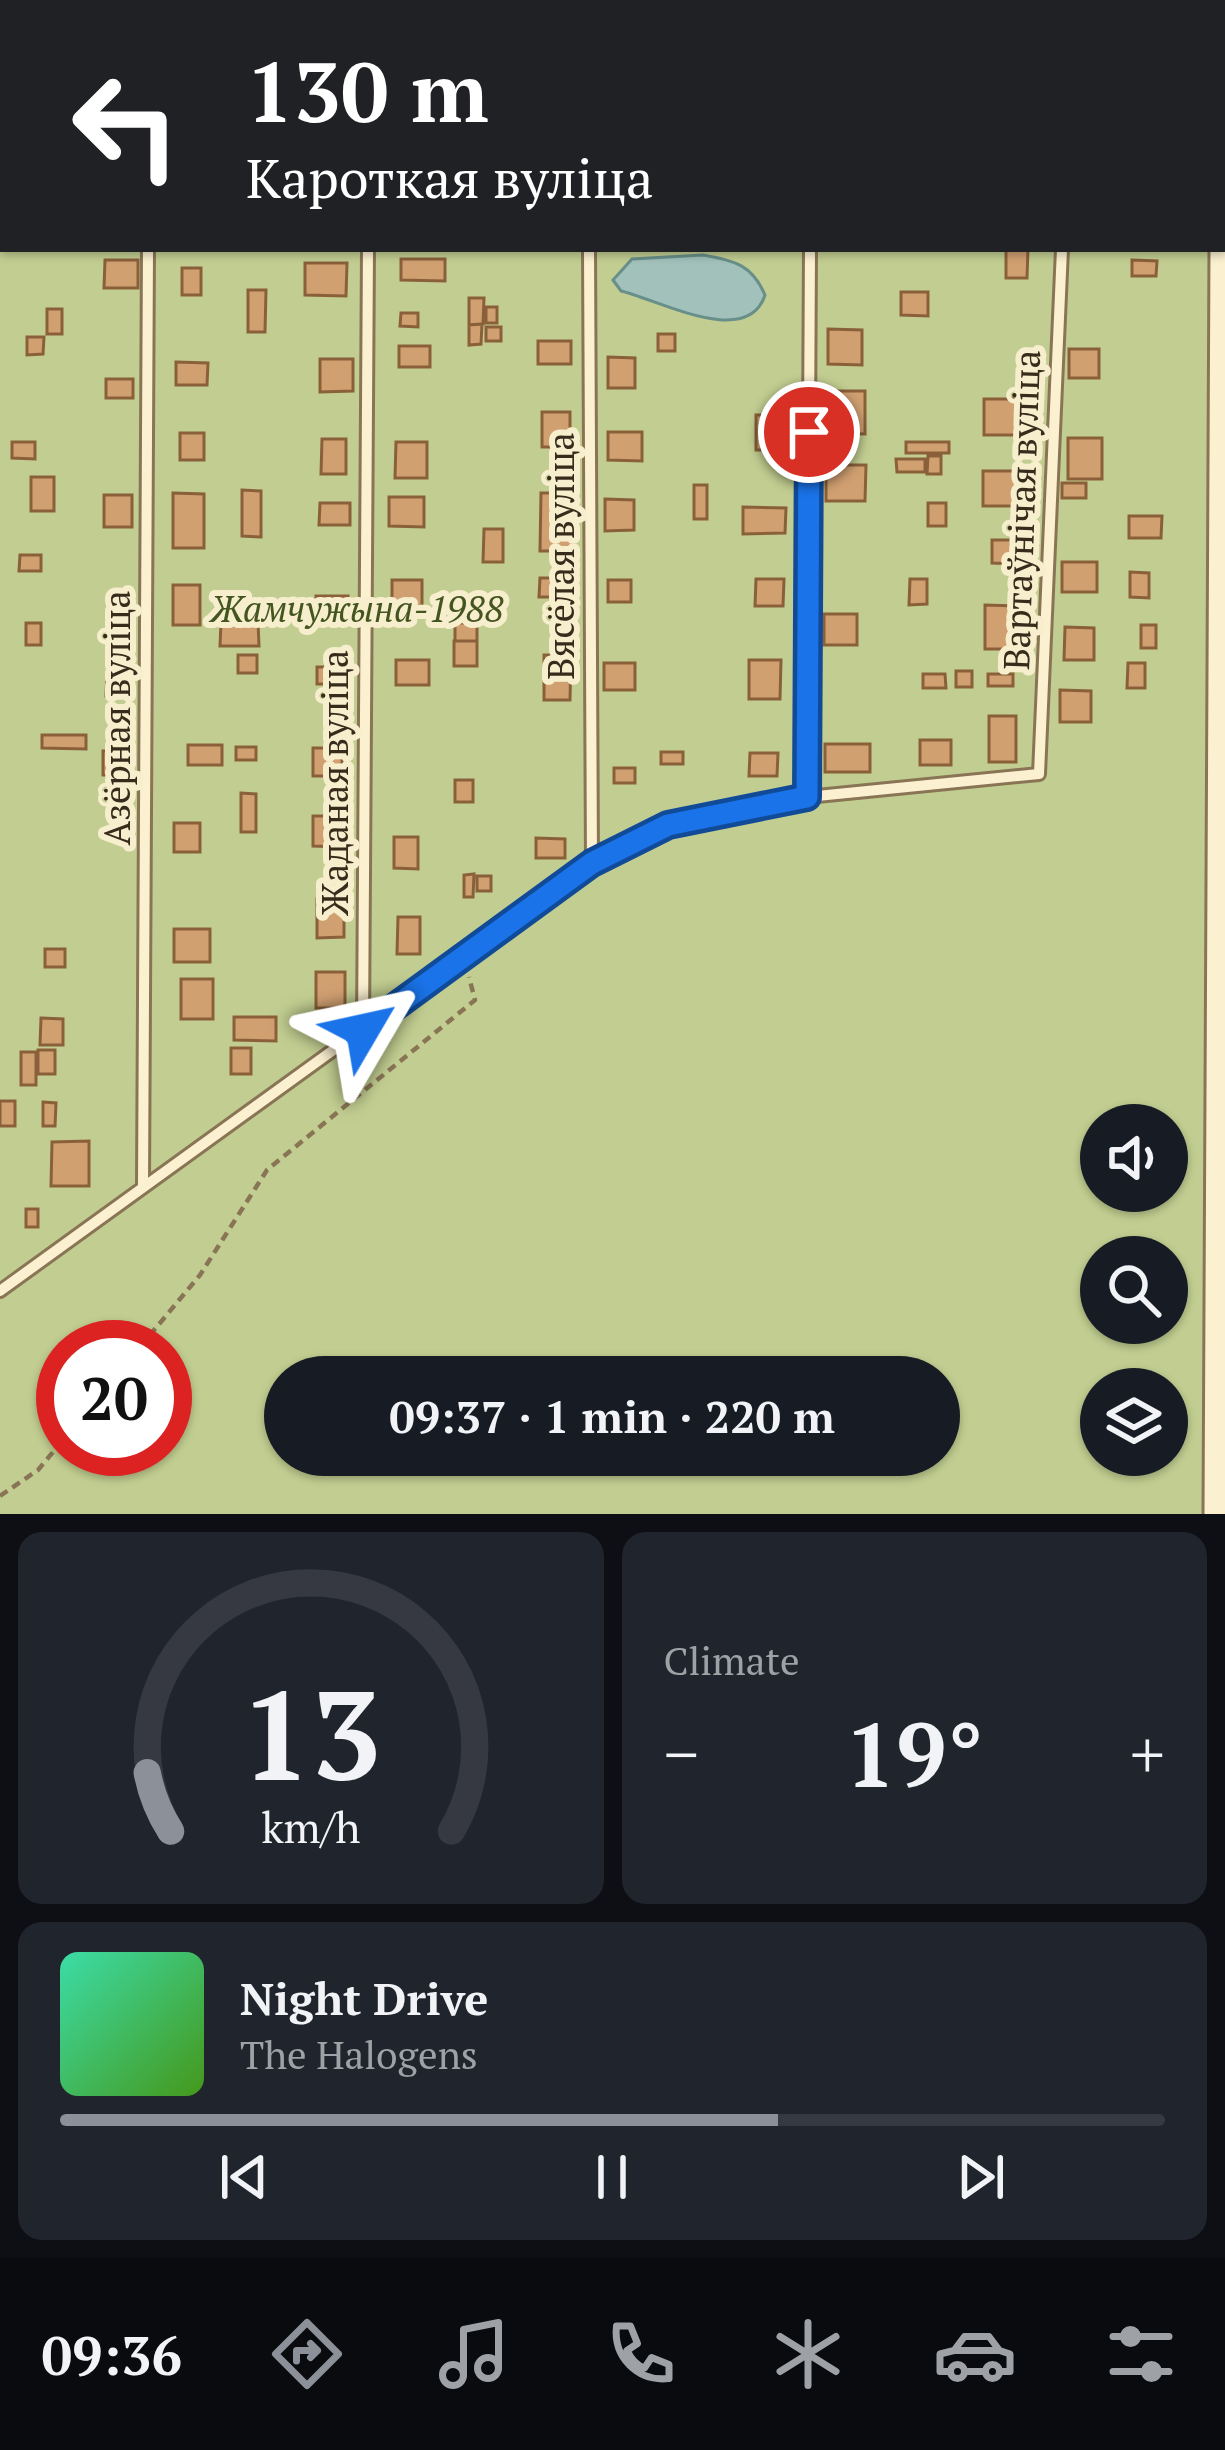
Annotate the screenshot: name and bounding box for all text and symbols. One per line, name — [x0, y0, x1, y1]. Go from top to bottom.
text: 130 m — [246, 35, 489, 146]
icon: left — [48, 48, 204, 204]
text: Кароткая вуліца — [246, 142, 653, 213]
street label: Вартаўнічая вуліца — [992, 349, 1050, 671]
pin — [758, 381, 860, 483]
icon: arrive — [776, 399, 842, 465]
street label: Вясёлая вуліца — [537, 432, 584, 680]
park label: Жамчужына-1988 — [208, 585, 504, 632]
street label: Азёрная вуліца — [93, 590, 140, 846]
street label: Жаданая вуліца — [311, 650, 358, 916]
position arrow — [300, 967, 426, 1093]
map controls — [1080, 1104, 1188, 1476]
button: sound — [1080, 1104, 1188, 1212]
button: search — [1080, 1236, 1188, 1344]
speed limit sign: 20 — [36, 1320, 192, 1476]
button: layers — [1080, 1368, 1188, 1476]
text: 09:37 · 1 min · 220 m — [389, 1386, 835, 1446]
text: Climate — [664, 1634, 800, 1686]
text: 13 — [240, 1650, 381, 1816]
text: 19° — [845, 1693, 984, 1813]
text: − — [664, 1709, 699, 1797]
text: + — [1130, 1709, 1165, 1797]
text: km/h — [261, 1798, 360, 1855]
text: Night Drive — [240, 1968, 489, 2028]
text: The Halogens — [240, 2028, 478, 2080]
icon: previous — [211, 2144, 277, 2210]
icon: pause — [579, 2144, 645, 2210]
icon: next — [948, 2144, 1014, 2210]
icon: directions — [265, 2312, 349, 2396]
icon: music — [432, 2312, 516, 2396]
icon: phone — [599, 2312, 683, 2396]
icon: climate — [766, 2312, 850, 2396]
icon: car — [933, 2312, 1017, 2396]
icon: filters — [1099, 2312, 1183, 2396]
text: 09:36 — [41, 2319, 182, 2390]

